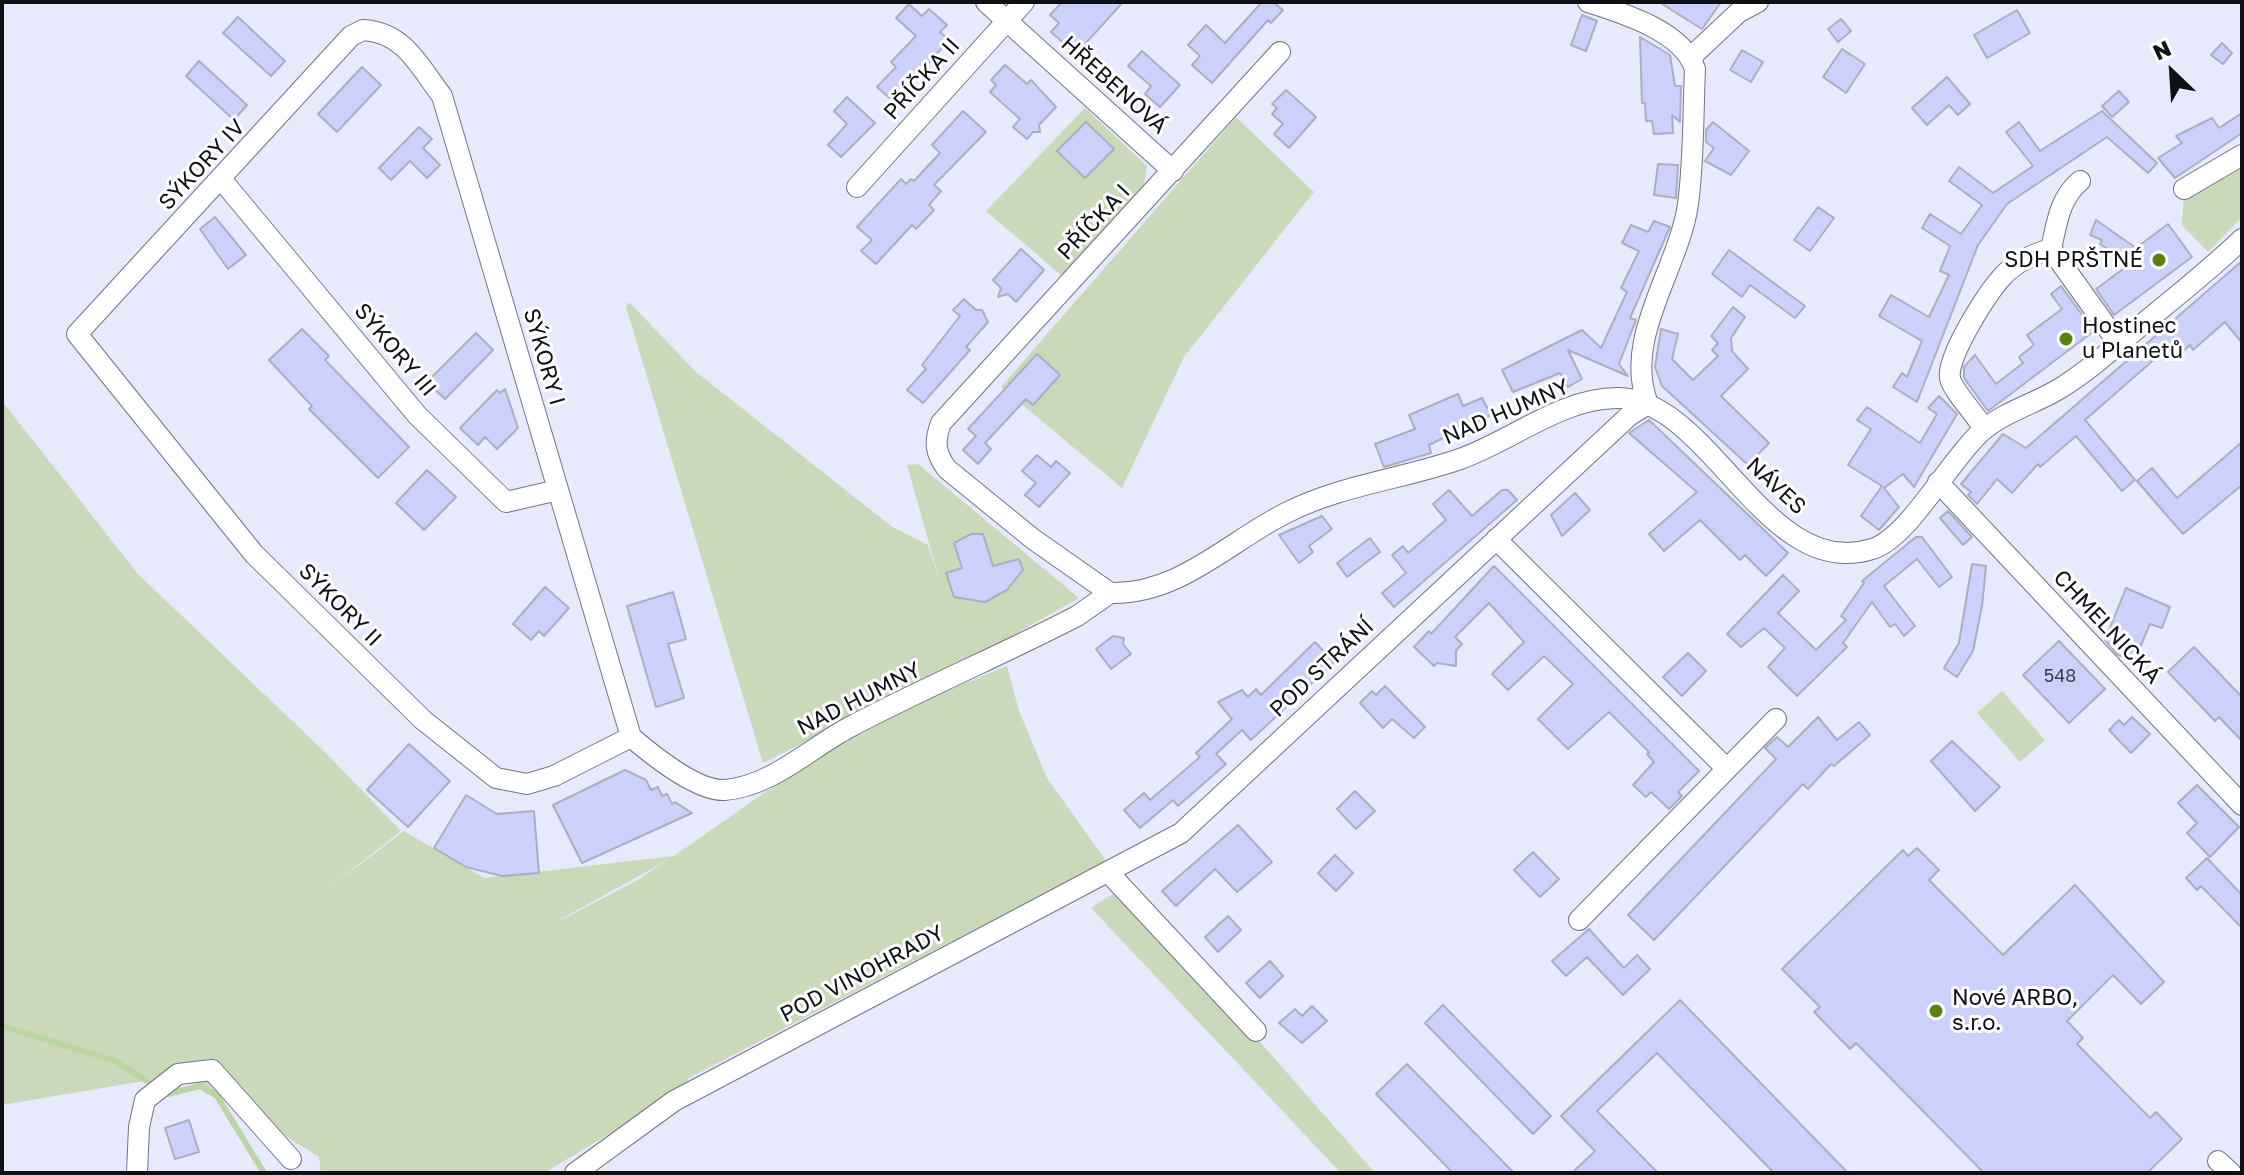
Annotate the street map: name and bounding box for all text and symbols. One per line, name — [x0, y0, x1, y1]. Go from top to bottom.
street label: HŘEBENOVÁ — [1056, 31, 1172, 139]
north arrow — [2132, 32, 2212, 112]
street label: PŘÍČKA II — [878, 33, 966, 125]
text: N — [2148, 34, 2175, 66]
street label: SÝKORY IV — [153, 114, 251, 216]
street label: PŘÍČKA I — [1052, 179, 1136, 265]
place label: SDH PRŠTNÉ — [2004, 247, 2143, 273]
marker: SDH PRŠTNÉ — [2150, 251, 2168, 269]
street label: SÝKORY III — [348, 298, 442, 402]
street label: SÝKORY I — [518, 306, 570, 408]
place label: Hostinec u Planetů — [2082, 313, 2183, 364]
marker: Hostinec u Planetů — [2057, 330, 2075, 348]
street label: NAD HUMNY — [1439, 374, 1573, 450]
street label: NÁVES — [1741, 452, 1811, 520]
street label: SÝKORY II — [293, 558, 387, 652]
street label: CHMELNICKÁ — [2048, 565, 2166, 689]
street label: POD STRÁNÍ — [1265, 613, 1379, 723]
street label: NAD HUMNY — [793, 657, 925, 741]
house number: 548 — [2044, 665, 2076, 687]
street label: POD VINOHRADY — [776, 920, 948, 1028]
place label: Nové ARBO, s.r.o. — [1952, 985, 2078, 1036]
marker: Nové ARBO, s.r.o. — [1927, 1002, 1945, 1020]

